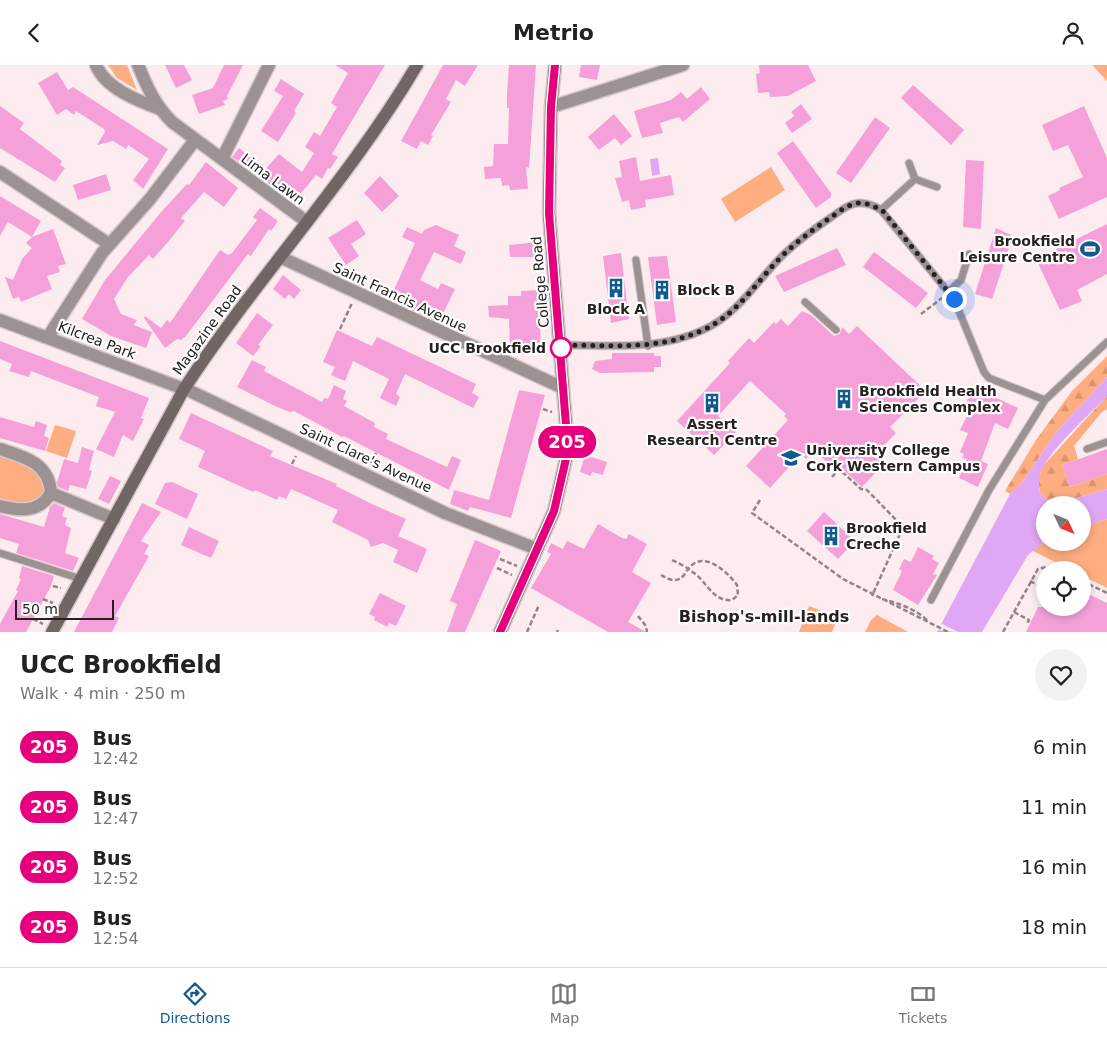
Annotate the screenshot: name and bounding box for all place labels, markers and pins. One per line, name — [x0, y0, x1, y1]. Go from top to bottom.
place label: Brookfield Leisure Centre — [959, 233, 1075, 265]
sports icon: Brookfield Leisure Centre — [1079, 238, 1101, 260]
building icon: Block A — [605, 277, 627, 299]
building icon: Block B — [651, 279, 673, 301]
place label: Block B — [677, 282, 735, 298]
place label: Block A — [587, 301, 645, 317]
marker: UCC Brookfield — [550, 337, 572, 359]
place label: UCC Brookfield — [428, 340, 546, 356]
place label: Brookfield Health Sciences Complex — [859, 383, 1000, 415]
building icon: Brookfield Health Sciences Complex — [833, 388, 855, 410]
building icon: Assert Research Centre — [701, 392, 723, 414]
place label: Assert Research Centre — [647, 416, 777, 448]
place label: University College Cork Western Campus — [806, 442, 980, 474]
school or university icon: University College Cork Western Campus — [780, 447, 802, 469]
place label: Brookfield Creche — [846, 520, 927, 552]
building icon: Brookfield Creche — [820, 525, 842, 547]

